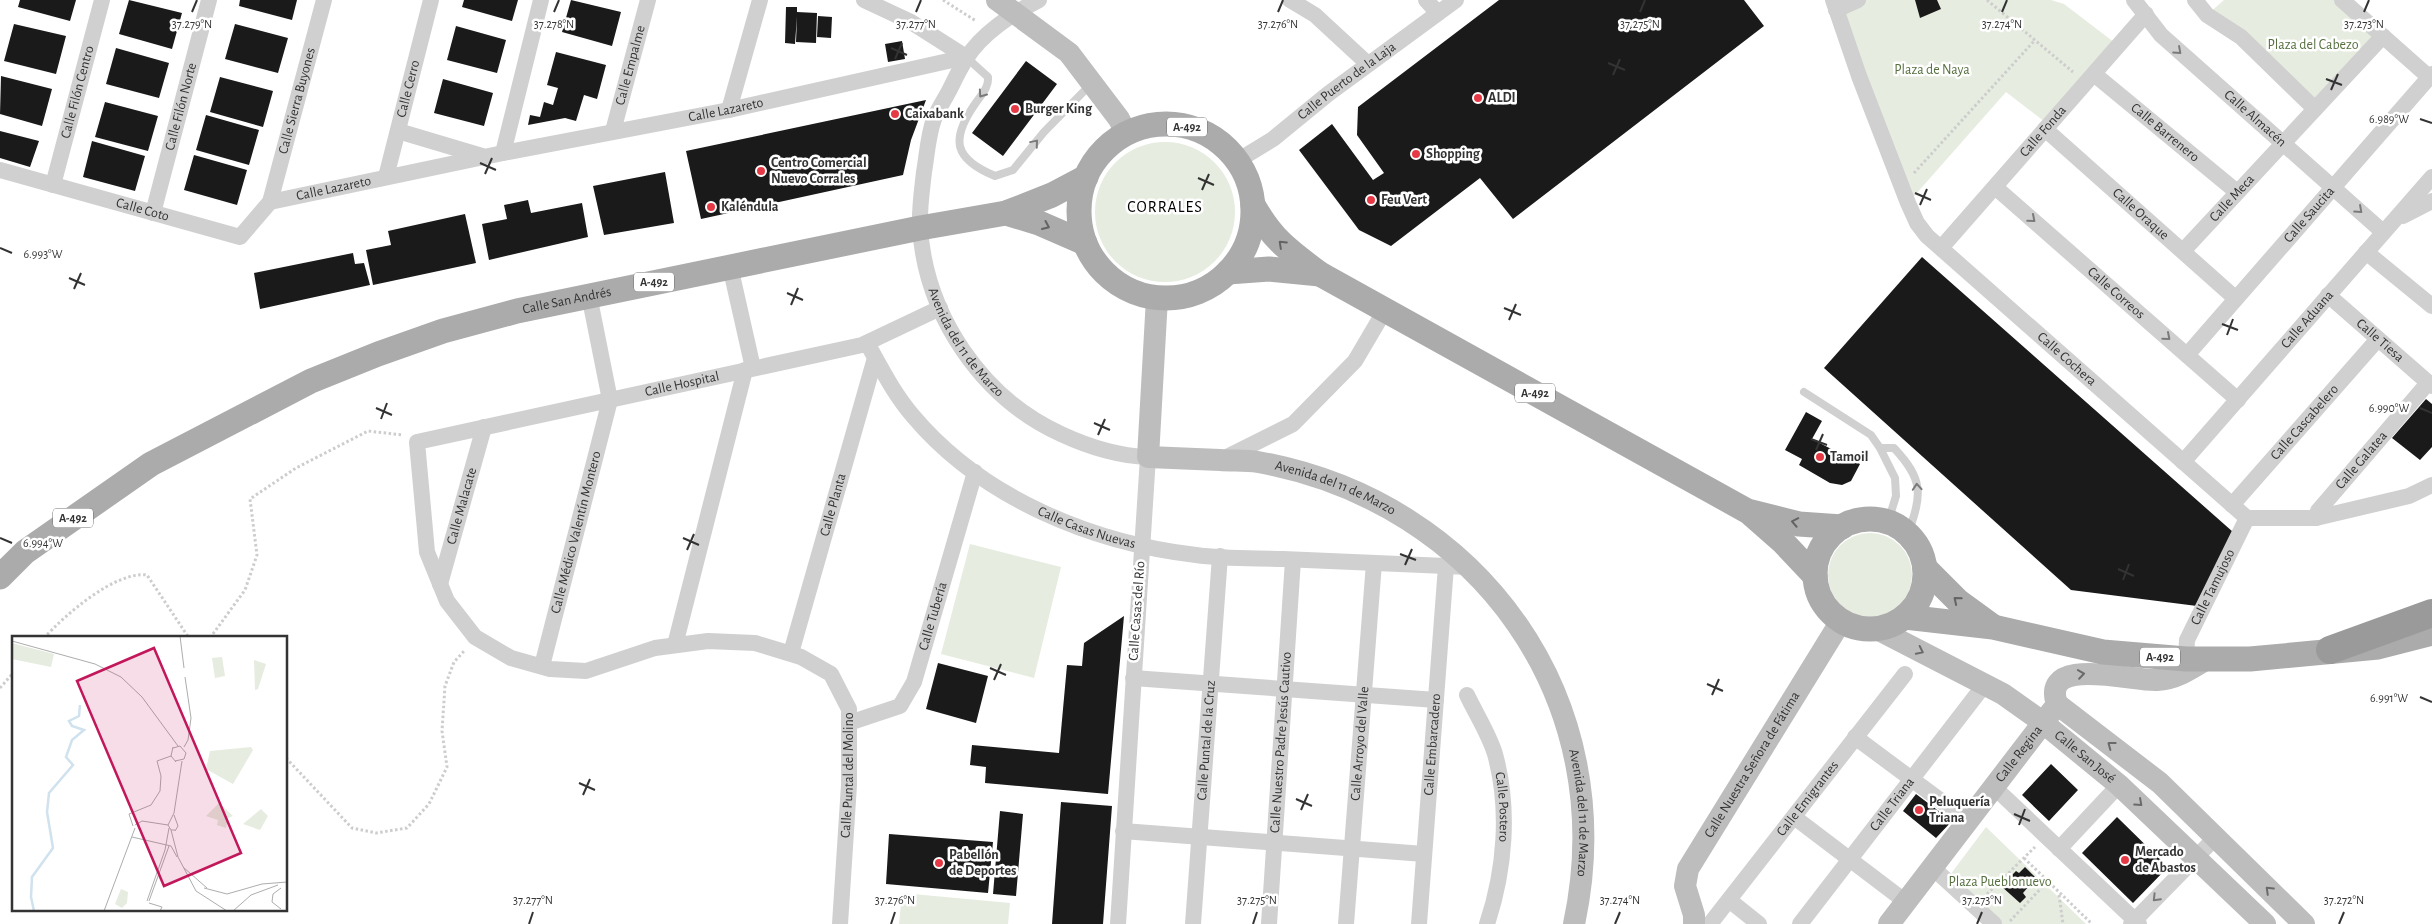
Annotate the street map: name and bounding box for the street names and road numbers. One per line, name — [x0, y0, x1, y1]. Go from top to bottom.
street label: Calle Empalme — [613, 24, 648, 107]
street label: Calle Puerto de la Laja — [1295, 39, 1399, 123]
street label: Calle Filón Centro — [59, 44, 97, 140]
street label: Calle Sierra Buyones — [276, 46, 318, 156]
street label: Calle Cerro — [394, 58, 422, 119]
street label: Calle Filón Norte — [163, 61, 199, 152]
street label: Calle Almacén — [2221, 87, 2289, 150]
street label: Calle Lazareto — [687, 96, 765, 125]
street label: Calle Barrenero — [2128, 100, 2202, 165]
street label: Calle Fonda — [2017, 103, 2069, 160]
road number: A-492 — [1167, 118, 1207, 136]
street label: Calle Meca — [2207, 172, 2257, 224]
street label: Calle Lazareto — [295, 174, 372, 203]
street label: Calle Saucita — [2281, 184, 2338, 245]
street label: Calle Oraque — [2110, 186, 2171, 243]
street label: Calle Coto — [114, 196, 171, 224]
street label: Calle Correos — [2085, 265, 2147, 322]
road number: A-492 — [634, 272, 674, 292]
street label: Calle San Andrés — [521, 285, 612, 317]
street label: Avenida del 11 de Marzo — [925, 286, 1006, 400]
street label: Calle Aduana — [2278, 288, 2337, 351]
street label: Calle Tiesa — [2354, 316, 2407, 365]
street label: Calle Cochera — [2035, 330, 2099, 389]
street label: Calle Hospital — [644, 369, 721, 399]
street label: Calle Cascabelero — [2268, 382, 2341, 463]
road number: A-492 — [1515, 383, 1555, 402]
street label: Calle Galatea — [2333, 428, 2390, 492]
street label: Calle Médico Valentín Montero — [549, 450, 604, 615]
street label: Avenida del 11 de Marzo — [1273, 459, 1398, 518]
street label: Calle Malacate — [444, 466, 479, 546]
street label: Calle Planta — [818, 471, 849, 538]
street label: Calle Casas Nuevas — [1035, 504, 1137, 551]
road number: A-492 — [53, 508, 93, 528]
street label: Calle Tamujoso — [2188, 547, 2238, 627]
street label: Calle Casas del Río — [1127, 561, 1147, 661]
street label: Calle Tubería — [917, 580, 950, 652]
road number: A-492 — [2140, 648, 2180, 666]
street label: Calle Nuestro Padre Jesús Cautivo — [1268, 651, 1294, 833]
street label: Calle Puntal de la Cruz — [1195, 680, 1218, 801]
street label: Calle Arroyo del Valle — [1349, 686, 1371, 801]
street label: Calle Nuestra Señora de Fátima — [1702, 689, 1803, 840]
street label: Calle Embarcadero — [1422, 693, 1443, 796]
street label: Calle Puntal del Molino — [839, 712, 856, 838]
street label: Calle Regina — [1993, 723, 2045, 785]
street label: Calle San José — [2052, 728, 2118, 786]
street label: Avenida del 11 de Marzo — [1566, 748, 1590, 877]
street label: Calle Emigrantes — [1774, 758, 1841, 839]
street label: Calle Postero — [1492, 771, 1511, 843]
street label: Calle Triana — [1867, 775, 1917, 834]

